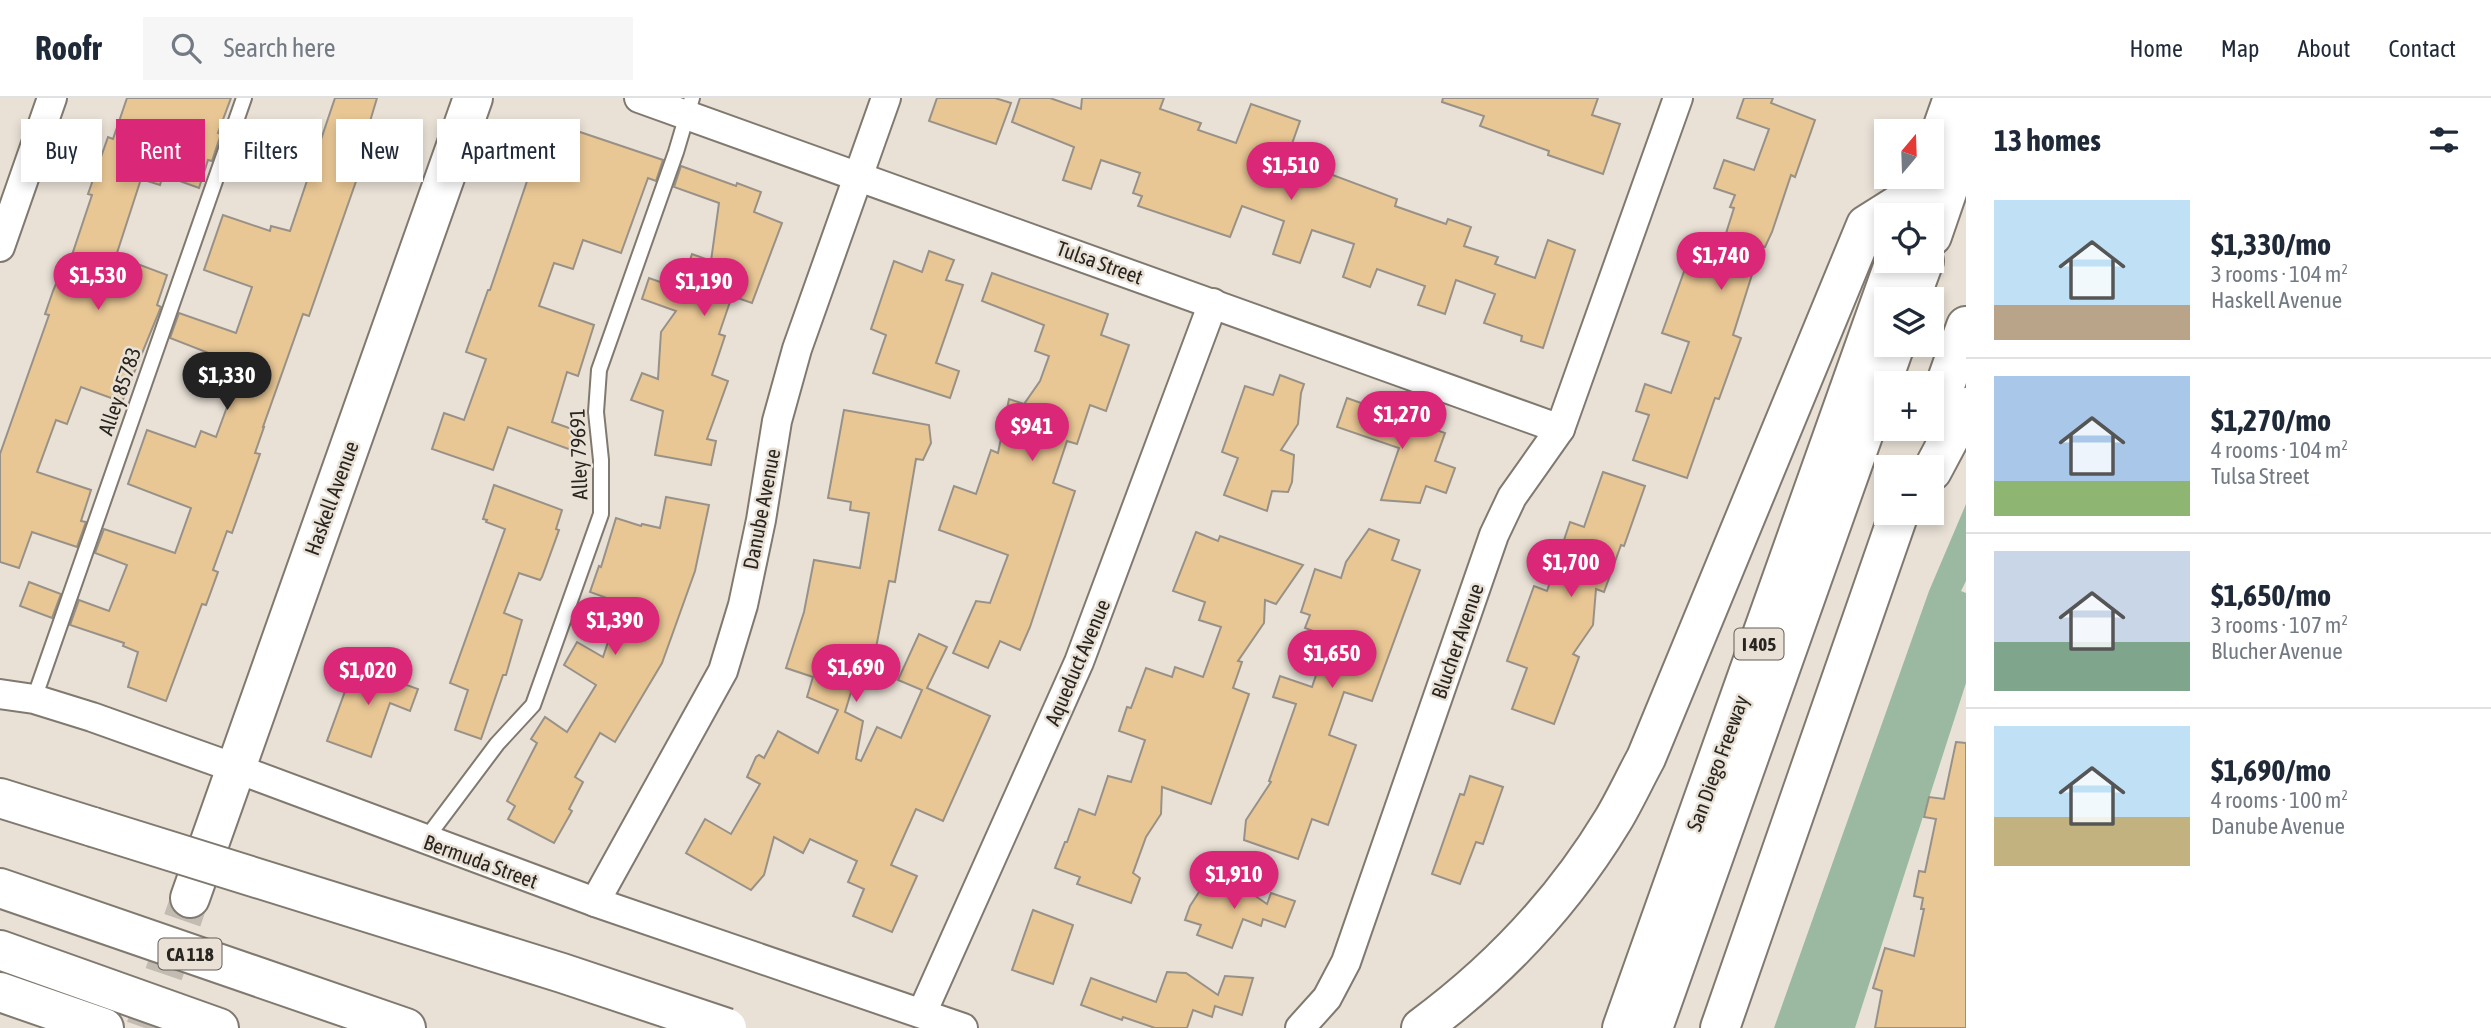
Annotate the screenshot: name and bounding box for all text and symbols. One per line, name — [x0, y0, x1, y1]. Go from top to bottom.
search box — [143, 17, 633, 80]
text: Roofr — [35, 29, 101, 67]
icon: search — [167, 29, 205, 67]
text: Search here — [223, 33, 336, 63]
text: Home — [2129, 35, 2183, 62]
text: Map — [2221, 35, 2259, 62]
text: About — [2297, 35, 2350, 62]
text: Contact — [2388, 35, 2456, 62]
chip: Buy — [21, 119, 102, 182]
chip: Rent — [116, 119, 205, 182]
chip: Filters — [219, 119, 322, 182]
chip: New — [336, 119, 423, 182]
chip: Apartment — [437, 119, 580, 182]
north arrow — [1874, 119, 1944, 189]
map controls — [1874, 119, 1944, 525]
icon: filters — [2425, 121, 2463, 159]
text: 13 homes — [1994, 123, 2101, 157]
pin: $1,510 — [1234, 142, 1348, 202]
text: $1,510 — [1263, 152, 1320, 178]
button: locate — [1874, 203, 1944, 273]
text: $1,330/mo — [2211, 227, 2331, 261]
icon: home — [2050, 228, 2134, 312]
pin: $1,740 — [1664, 232, 1778, 292]
street label: Tulsa Street — [1054, 235, 1146, 289]
text: $1,740 — [1693, 242, 1750, 268]
pin: $1,530 — [41, 252, 155, 312]
pin: $1,190 — [647, 258, 761, 318]
text: 3 rooms · 104 m² — [2211, 261, 2348, 287]
text: $1,530 — [70, 262, 127, 288]
text: $1,190 — [676, 268, 733, 294]
button: layers — [1874, 287, 1944, 357]
text: Haskell Avenue — [2211, 287, 2342, 313]
street label: Alley 85783 — [93, 344, 145, 438]
pin: $1,330 — [170, 352, 284, 412]
text: $1,330 — [199, 362, 256, 388]
button: + — [1874, 371, 1944, 441]
pin: $1,270 — [1345, 392, 1459, 451]
text: $1,270 — [1374, 401, 1431, 427]
text: $1,270/mo — [2211, 403, 2331, 437]
pin: $941 — [991, 404, 1073, 463]
icon: home — [2050, 404, 2134, 488]
street label: Alley 79691 — [564, 408, 592, 500]
text: $941 — [1011, 413, 1053, 439]
text: 4 rooms · 104 m² — [2211, 437, 2348, 463]
street label: Haskell Avenue — [299, 438, 363, 558]
street label: Danube Avenue — [738, 447, 784, 571]
button: − — [1874, 455, 1944, 525]
text: Tulsa Street — [2211, 463, 2310, 489]
pin: $1,700 — [1514, 540, 1628, 599]
text: $1,700 — [1543, 549, 1600, 575]
text: $1,650/mo — [2211, 578, 2331, 612]
icon: home — [2050, 579, 2134, 663]
street label: Blucher Avenue — [1426, 580, 1488, 702]
street label: Aqueduct Avenue — [1040, 595, 1114, 729]
pin: $1,390 — [558, 598, 672, 657]
text: $1,390 — [587, 607, 644, 633]
text: 3 rooms · 107 m² — [2211, 612, 2348, 638]
road number: I 405 — [1734, 628, 1784, 660]
pin: $1,650 — [1275, 630, 1389, 690]
text: Blucher Avenue — [2211, 638, 2343, 664]
text: $1,650 — [1304, 640, 1361, 666]
pin: $1,690 — [799, 644, 913, 704]
pin: $1,020 — [311, 648, 425, 707]
text: $1,690 — [828, 654, 885, 680]
text: $1,020 — [340, 657, 397, 683]
street label: San Diego Freeway — [1681, 691, 1753, 834]
text: $1,690/mo — [2211, 753, 2331, 787]
icon: home — [2050, 754, 2134, 838]
text: 4 rooms · 100 m² — [2211, 787, 2348, 813]
text: Danube Avenue — [2211, 813, 2345, 839]
street label: Bermuda Street — [421, 829, 541, 893]
pin: $1,910 — [1177, 852, 1291, 911]
text: $1,910 — [1206, 861, 1263, 887]
road number: CA 118 — [158, 939, 222, 970]

